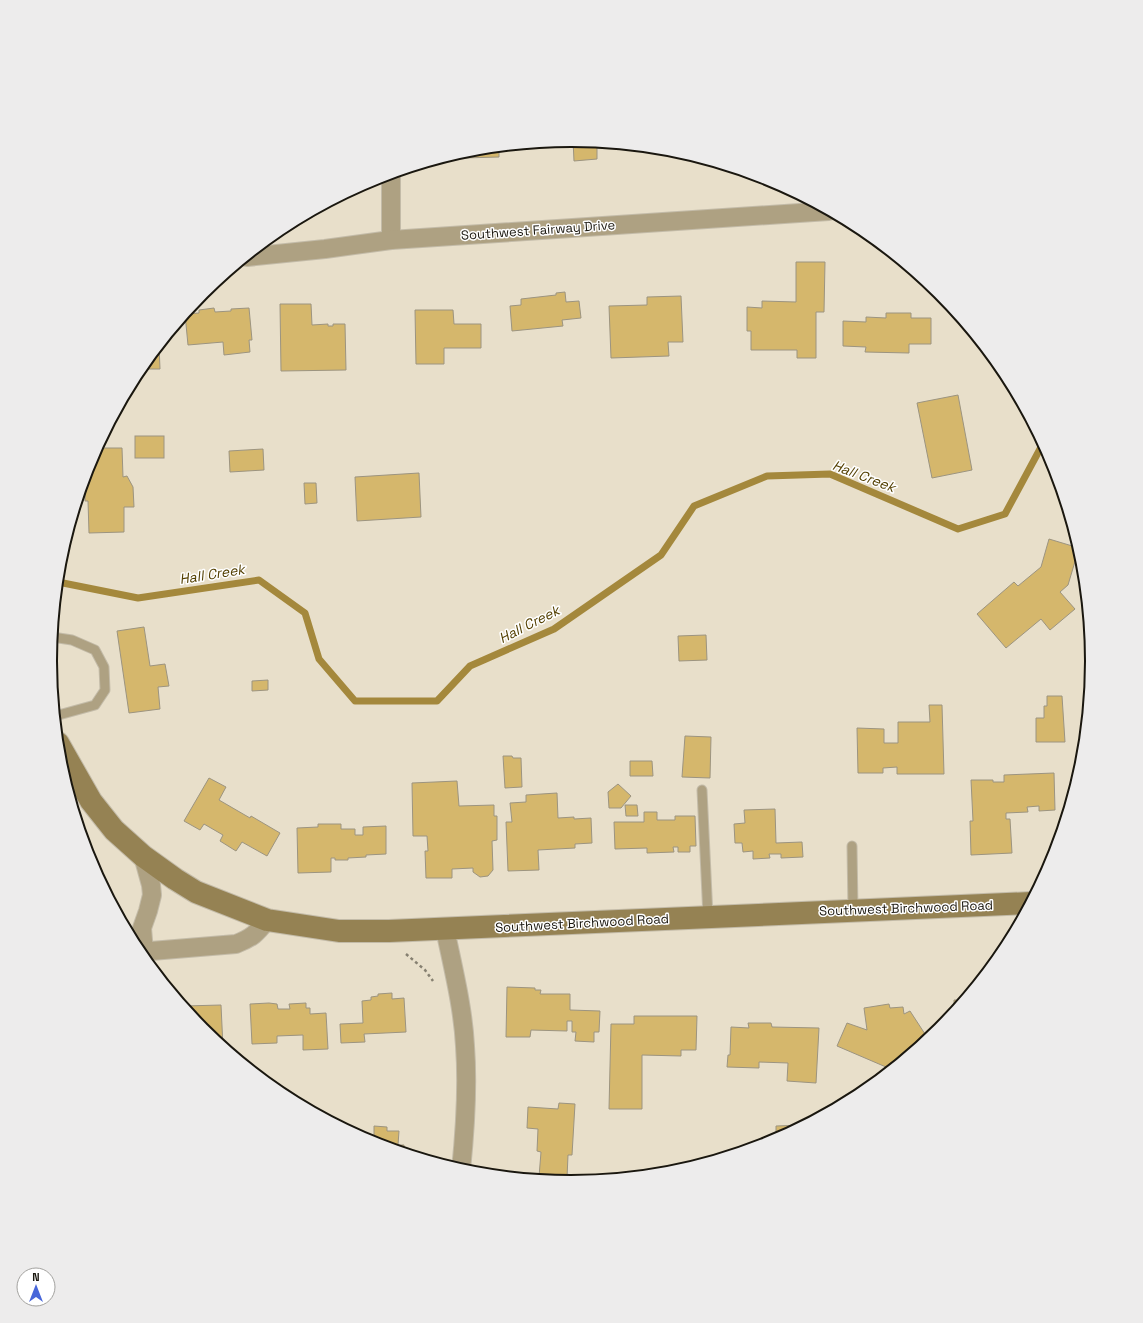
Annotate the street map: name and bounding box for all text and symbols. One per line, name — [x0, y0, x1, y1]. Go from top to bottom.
street label: Southwest Fairway Drive — [460, 216, 616, 244]
water label: Hall Creek — [830, 456, 899, 497]
water label: Hall Creek — [178, 560, 247, 588]
water label: Hall Creek — [496, 600, 564, 647]
street label: Southwest Birchwood Road — [819, 896, 993, 920]
street label: Southwest Birchwood Road — [495, 910, 669, 936]
north arrow — [16, 1267, 56, 1307]
text: N — [32, 1270, 40, 1284]

